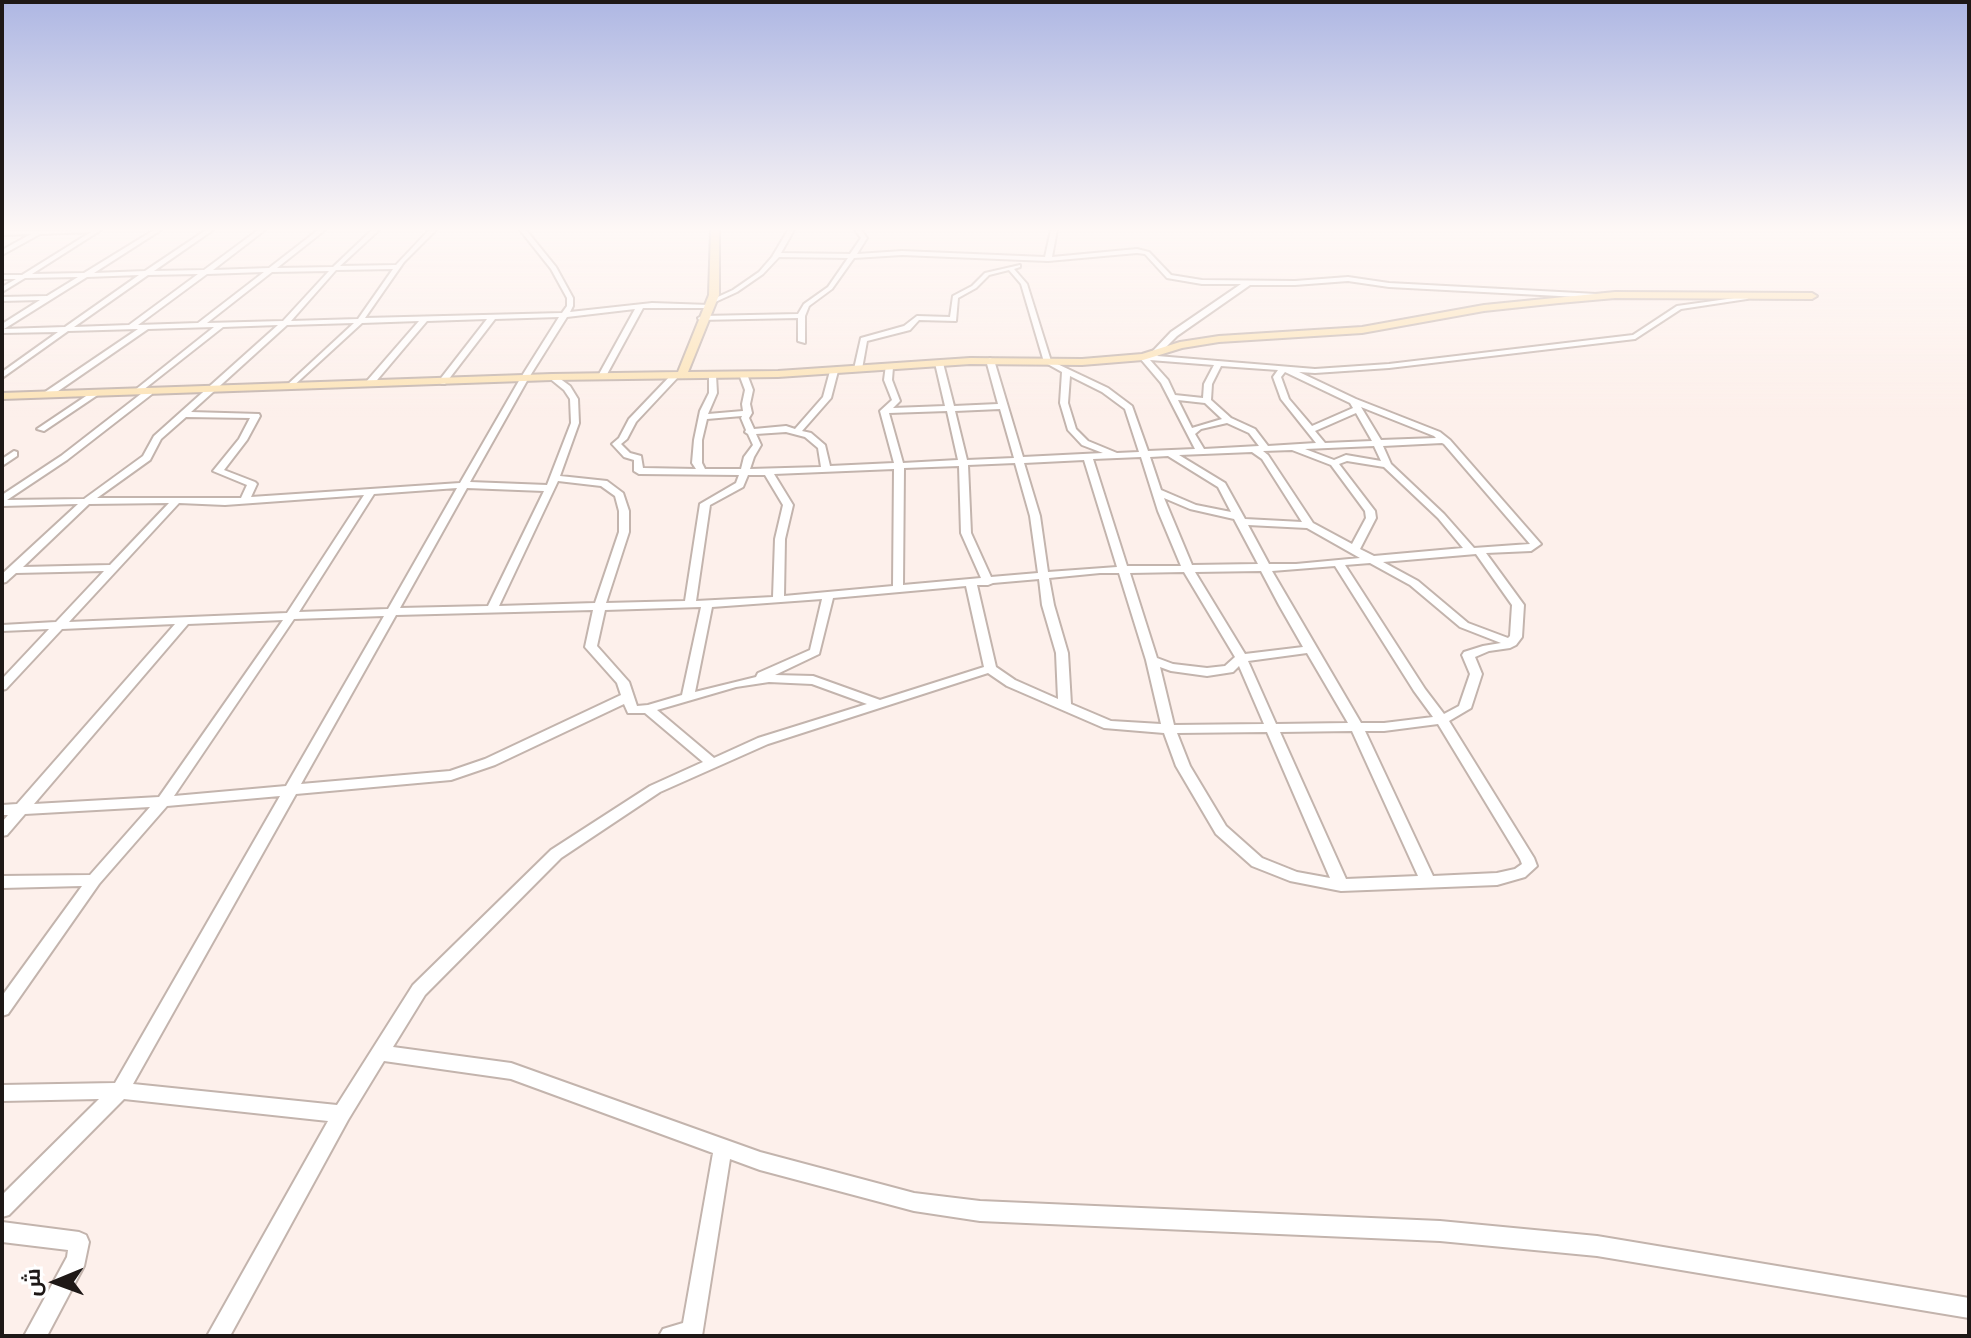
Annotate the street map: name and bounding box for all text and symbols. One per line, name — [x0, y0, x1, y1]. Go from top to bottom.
north arrow — [16, 1242, 96, 1322]
text: ش — [17, 1268, 47, 1297]

